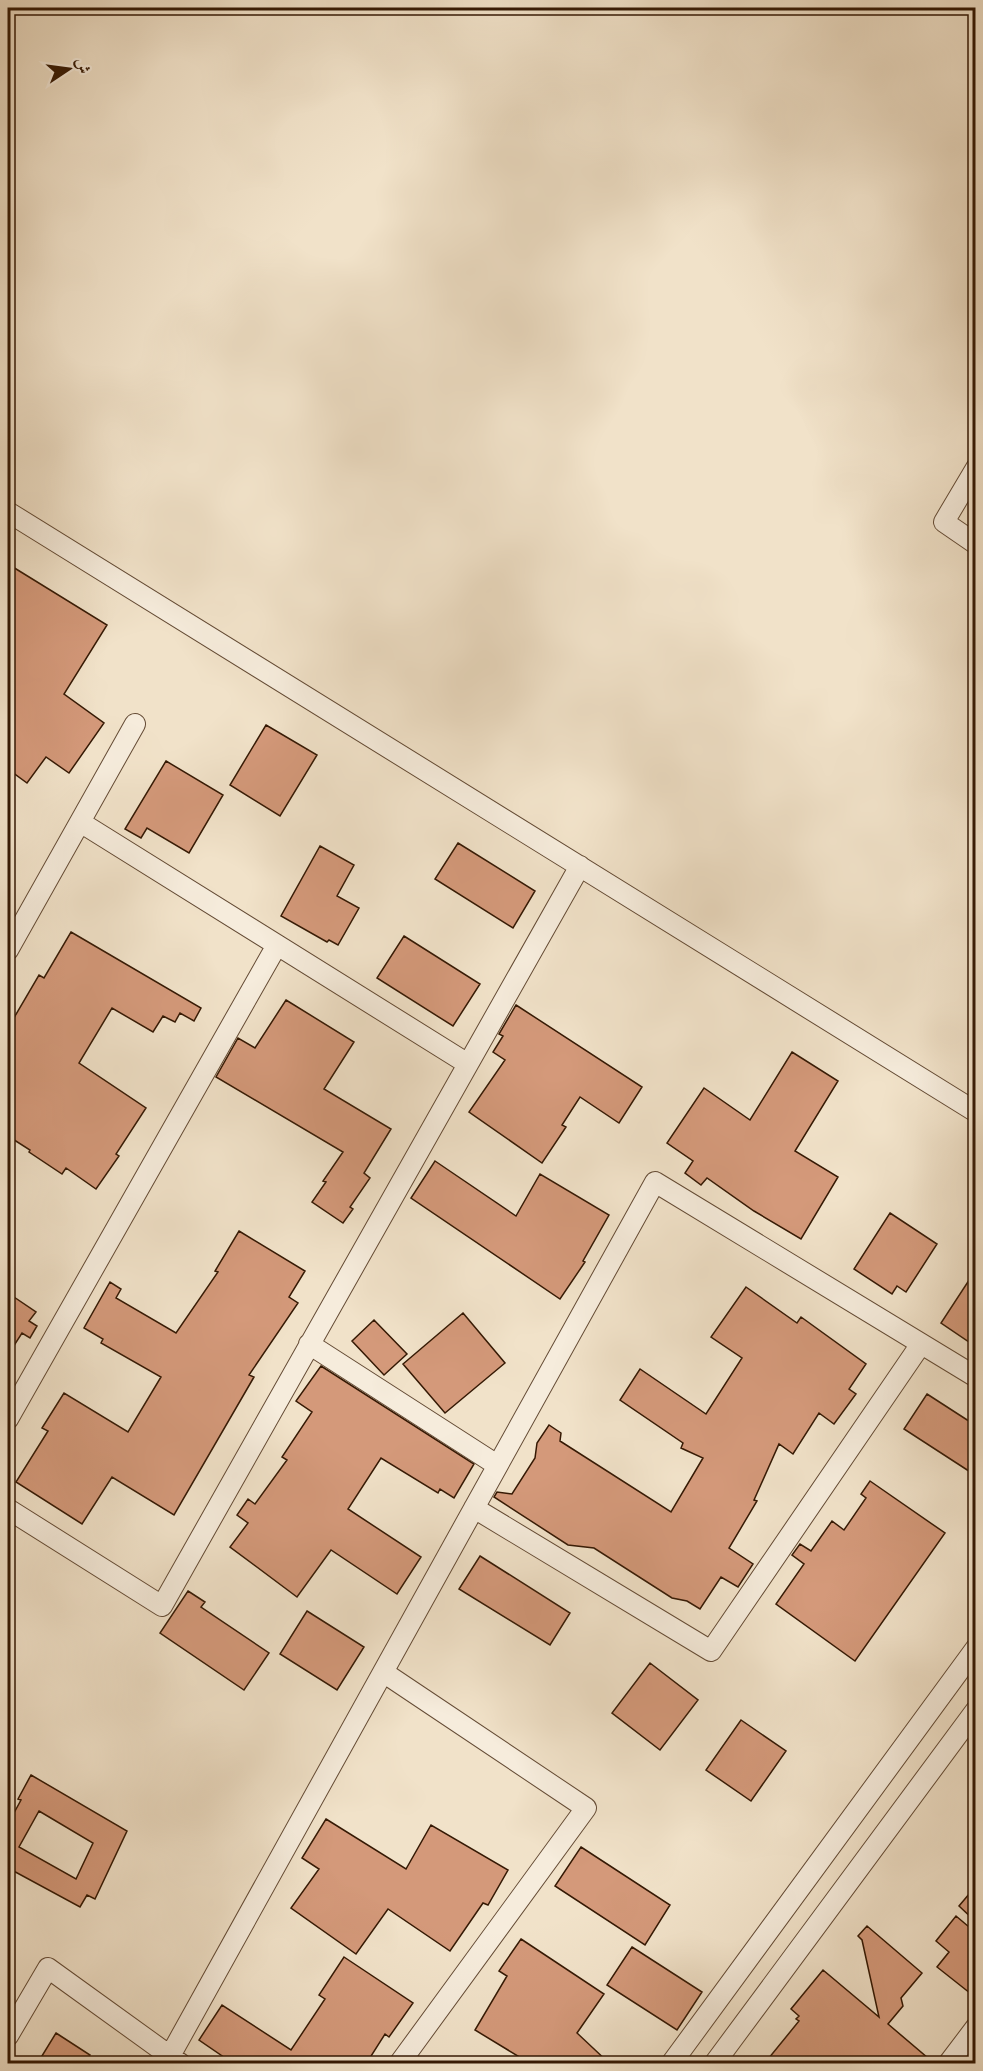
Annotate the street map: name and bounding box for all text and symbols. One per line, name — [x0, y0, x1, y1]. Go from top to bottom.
north arrow — [39, 39, 99, 99]
text: ش — [72, 56, 94, 76]

